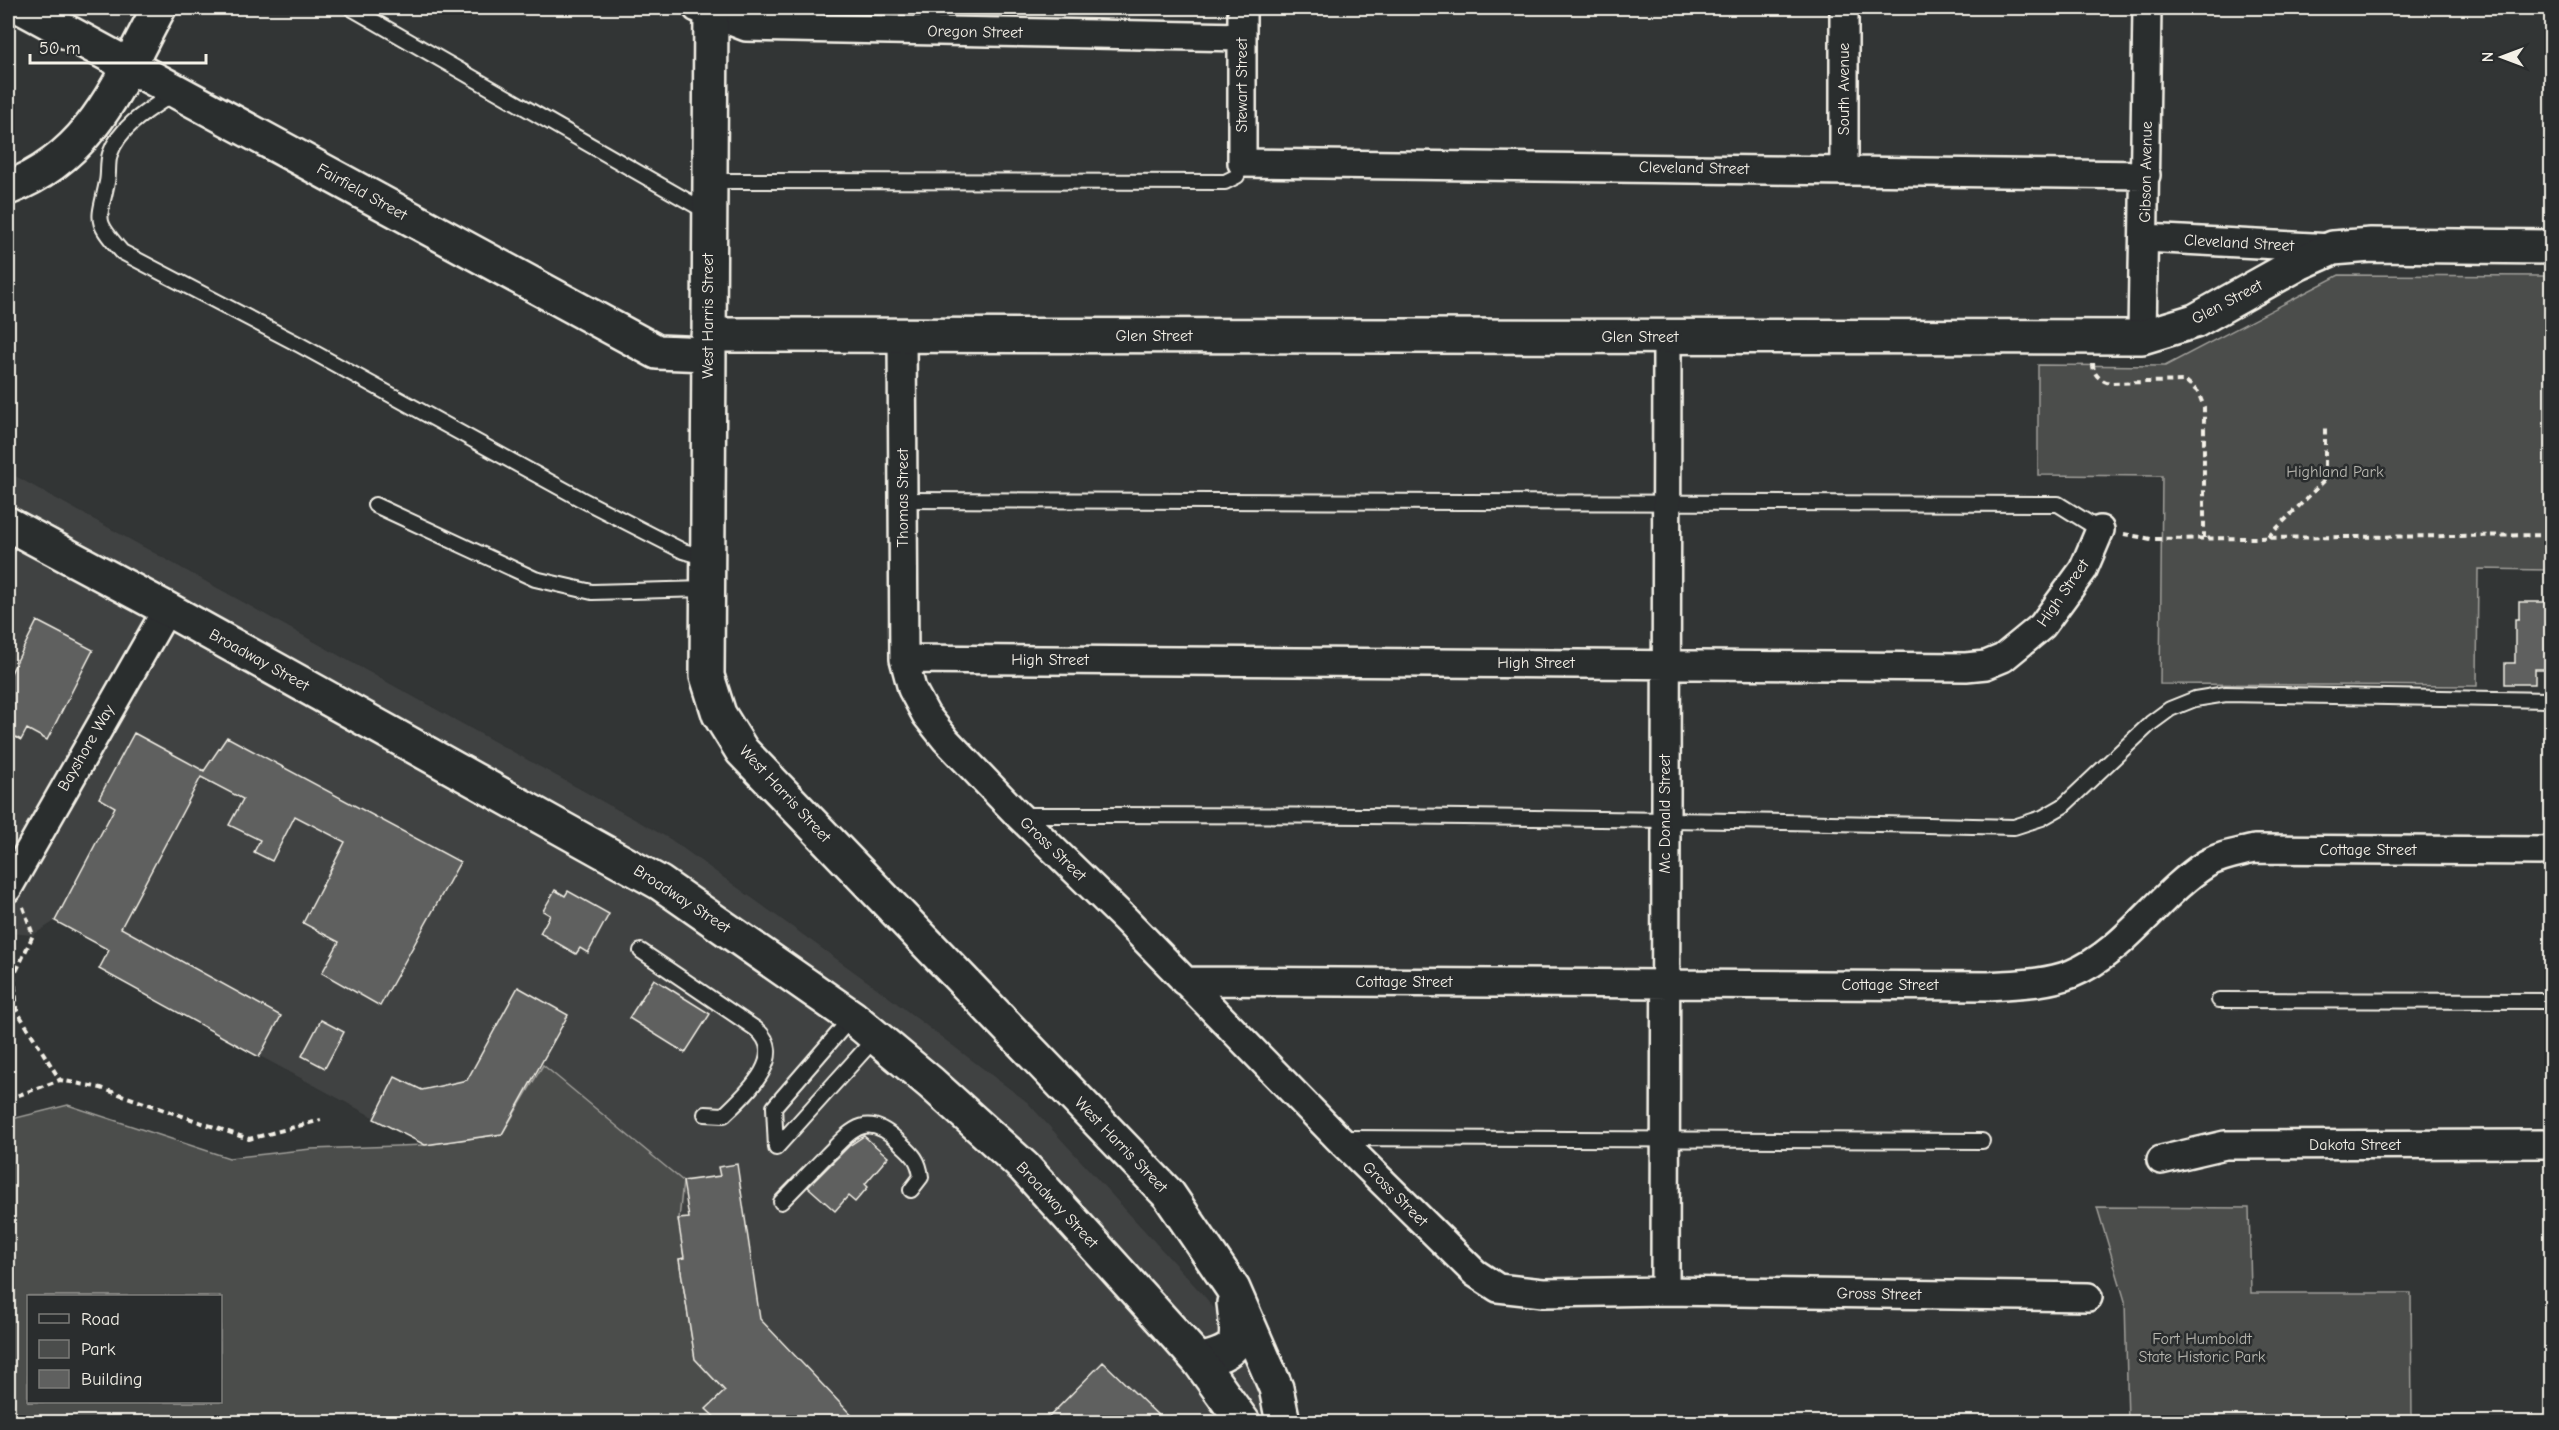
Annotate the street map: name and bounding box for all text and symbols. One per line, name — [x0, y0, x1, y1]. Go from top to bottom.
street label: Oregon Street — [927, 22, 1023, 42]
scale bar — [30, 27, 206, 65]
north arrow — [2472, 27, 2532, 87]
street label: Stewart Street — [1233, 37, 1251, 132]
text: 50 m — [39, 38, 81, 59]
street label: South Avenue — [1835, 43, 1853, 135]
text: N — [2479, 52, 2497, 62]
street label: Gibson Avenue — [2136, 121, 2156, 223]
street label: Cleveland Street — [1639, 158, 1750, 178]
street label: Fairfield Street — [314, 160, 410, 224]
street label: Cleveland Street — [2183, 231, 2295, 255]
street label: West Harris Street — [699, 253, 717, 379]
street label: Glen Street — [2189, 276, 2266, 328]
street label: Glen Street — [1115, 327, 1193, 345]
street label: Glen Street — [1601, 328, 1679, 346]
street label: Thomas Street — [894, 448, 912, 547]
park label: Highland Park — [2286, 463, 2384, 481]
street label: High Street — [2033, 556, 2093, 630]
street label: Broadway Street — [206, 625, 312, 695]
street label: High Street — [1011, 651, 1089, 669]
street label: High Street — [1497, 654, 1575, 672]
street label: Bayshore Way — [54, 701, 118, 794]
street label: West Harris Street — [736, 742, 835, 846]
street label: Mc Donald Street — [1656, 754, 1674, 874]
street label: Gross Street — [1016, 813, 1090, 885]
street label: Cottage Street — [2320, 841, 2417, 859]
street label: Broadway Street — [630, 861, 734, 937]
street label: Cottage Street — [1356, 973, 1453, 991]
street label: Cottage Street — [1842, 976, 1939, 994]
street label: West Harris Street — [1071, 1094, 1171, 1197]
street label: Dakota Street — [2309, 1136, 2401, 1154]
street label: Broadway Street — [1012, 1158, 1102, 1252]
street label: Gross Street — [1359, 1158, 1432, 1231]
street label: Gross Street — [1837, 1284, 1922, 1304]
legend — [27, 1295, 222, 1403]
text: Road — [81, 1309, 120, 1330]
park label: Fort Humboldt State Historic Park — [2139, 1330, 2266, 1366]
text: Park — [81, 1339, 116, 1360]
text: Building — [81, 1369, 143, 1390]

